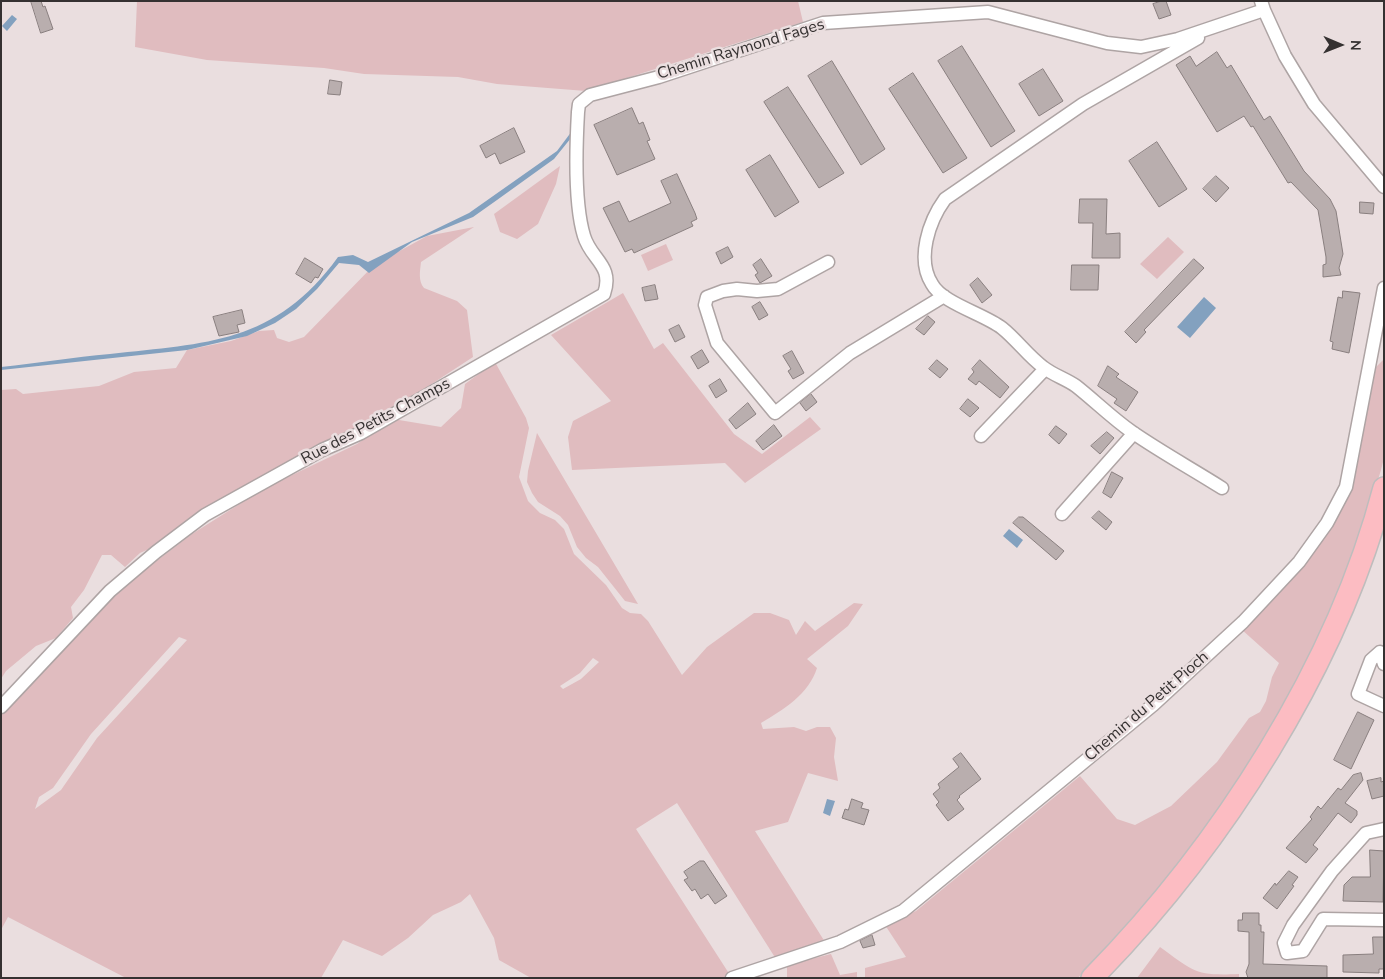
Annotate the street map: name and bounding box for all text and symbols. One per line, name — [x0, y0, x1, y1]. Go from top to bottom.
street label: Chemin Raymond Fages — [655, 15, 827, 85]
north arrow — [1315, 20, 1365, 70]
text: N — [1346, 40, 1365, 51]
street label: Rue des Petits Champs — [298, 375, 454, 469]
street label: Chemin du Petit Pioch — [1081, 648, 1213, 766]

